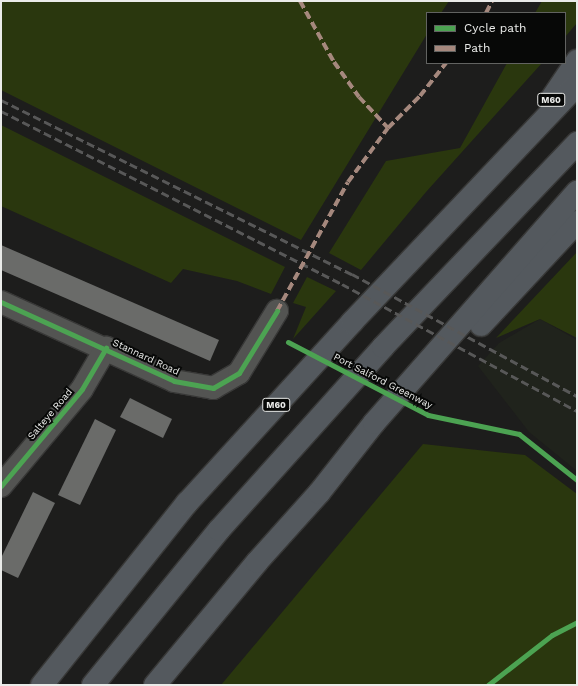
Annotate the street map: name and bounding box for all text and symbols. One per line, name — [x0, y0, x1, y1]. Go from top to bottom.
legend — [426, 12, 566, 64]
text: Cycle path — [464, 21, 526, 35]
text: Path — [464, 41, 490, 55]
road number: M60 — [537, 93, 565, 107]
street label: Stannard Road — [111, 336, 181, 378]
street label: Port Salford Greenway — [332, 351, 434, 411]
street label: Salteye Road — [25, 386, 75, 442]
road number: M60 — [262, 398, 290, 412]

